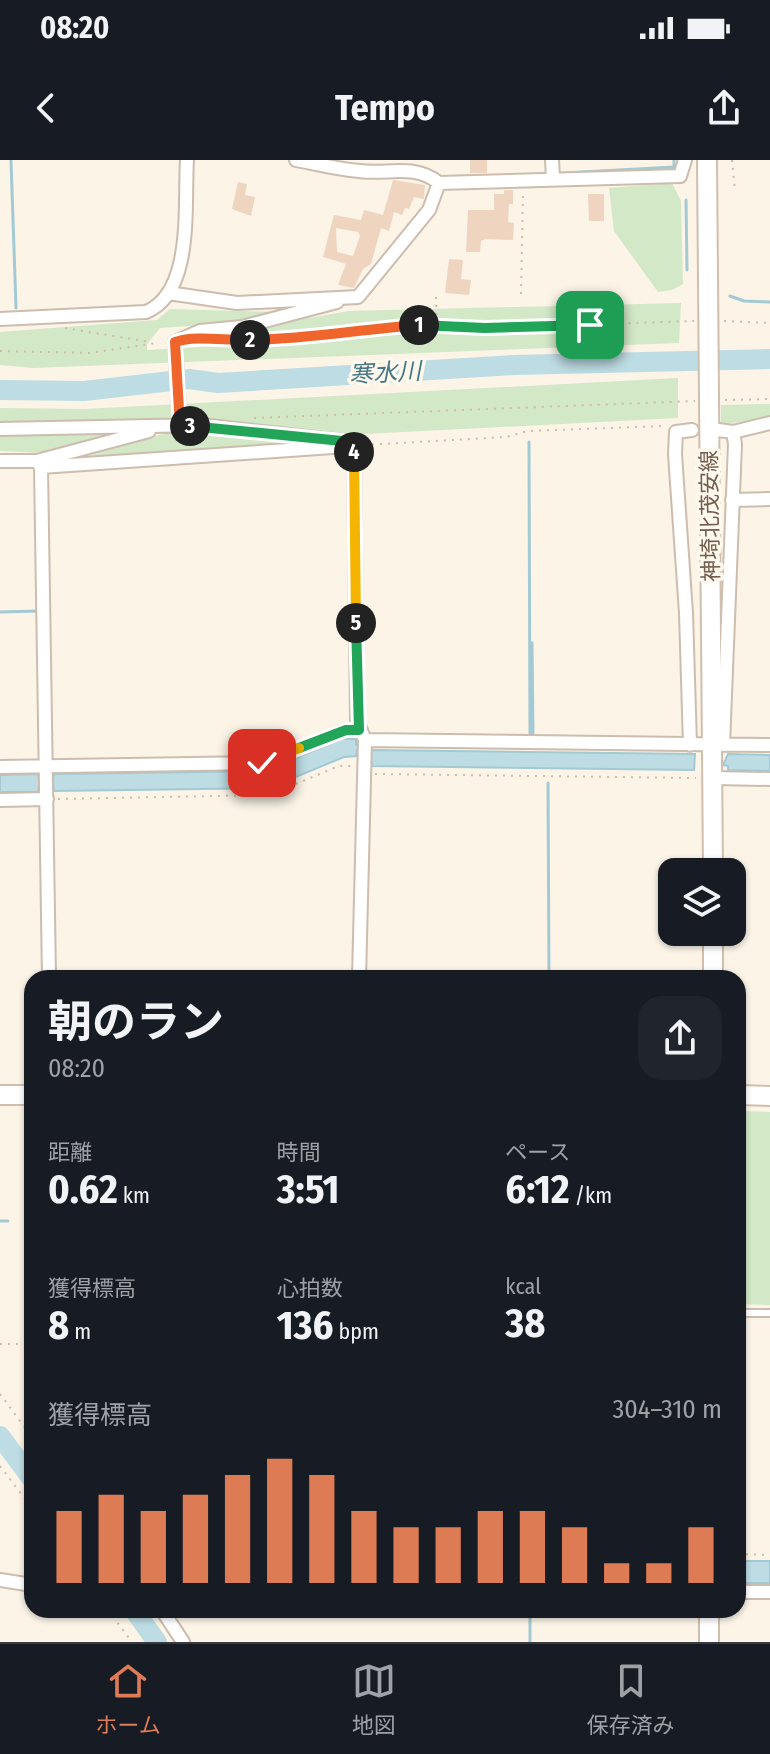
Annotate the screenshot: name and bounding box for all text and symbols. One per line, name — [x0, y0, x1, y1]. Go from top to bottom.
text: 08:20 — [40, 10, 109, 46]
icon: back — [24, 86, 68, 130]
text: Tempo — [335, 86, 435, 130]
icon: share — [702, 86, 746, 130]
pin — [556, 291, 624, 359]
icon: arrive — [568, 303, 612, 347]
pin: 1 — [399, 305, 439, 345]
text: 1 — [414, 311, 424, 338]
pin: 2 — [230, 320, 270, 360]
text: 2 — [245, 326, 255, 353]
water label: 寒水川 — [348, 357, 425, 389]
pin: 3 — [170, 406, 210, 446]
text: 3 — [185, 412, 195, 439]
pin: 4 — [334, 432, 374, 472]
text: 4 — [348, 438, 360, 465]
street label: 神埼北茂安線 — [695, 450, 725, 582]
pin: 5 — [336, 603, 376, 643]
text: 5 — [351, 609, 361, 636]
pin — [228, 729, 296, 797]
icon: check — [240, 741, 284, 785]
map controls — [658, 858, 746, 946]
button: layers — [658, 858, 746, 946]
text: 朝のラン — [48, 996, 224, 1049]
button: share — [638, 996, 722, 1080]
text: 08:20 — [48, 1053, 105, 1084]
text: 距離 — [48, 1139, 92, 1166]
text: 時間 — [277, 1139, 321, 1166]
text: ペース — [505, 1139, 570, 1166]
text: 0.62 — [48, 1166, 118, 1214]
text: 3:51 — [277, 1166, 339, 1214]
text: 6:12 — [505, 1166, 570, 1214]
text: km — [118, 1182, 150, 1209]
text: /km — [570, 1182, 612, 1209]
text: kcal — [505, 1273, 541, 1300]
text: 獲得標高 — [48, 1275, 136, 1302]
text: 心拍数 — [277, 1275, 343, 1302]
text: 38 — [505, 1300, 545, 1348]
text: 8 — [48, 1302, 69, 1350]
text: 136 — [277, 1302, 333, 1350]
text: m — [69, 1318, 91, 1345]
text: bpm — [333, 1318, 379, 1345]
text: 304–310 m — [612, 1394, 722, 1425]
text: 獲得標高 — [48, 1400, 152, 1431]
tab: ホーム — [95, 1659, 161, 1739]
tab: 地図 — [352, 1659, 396, 1739]
tab: 保存済み — [587, 1659, 675, 1739]

